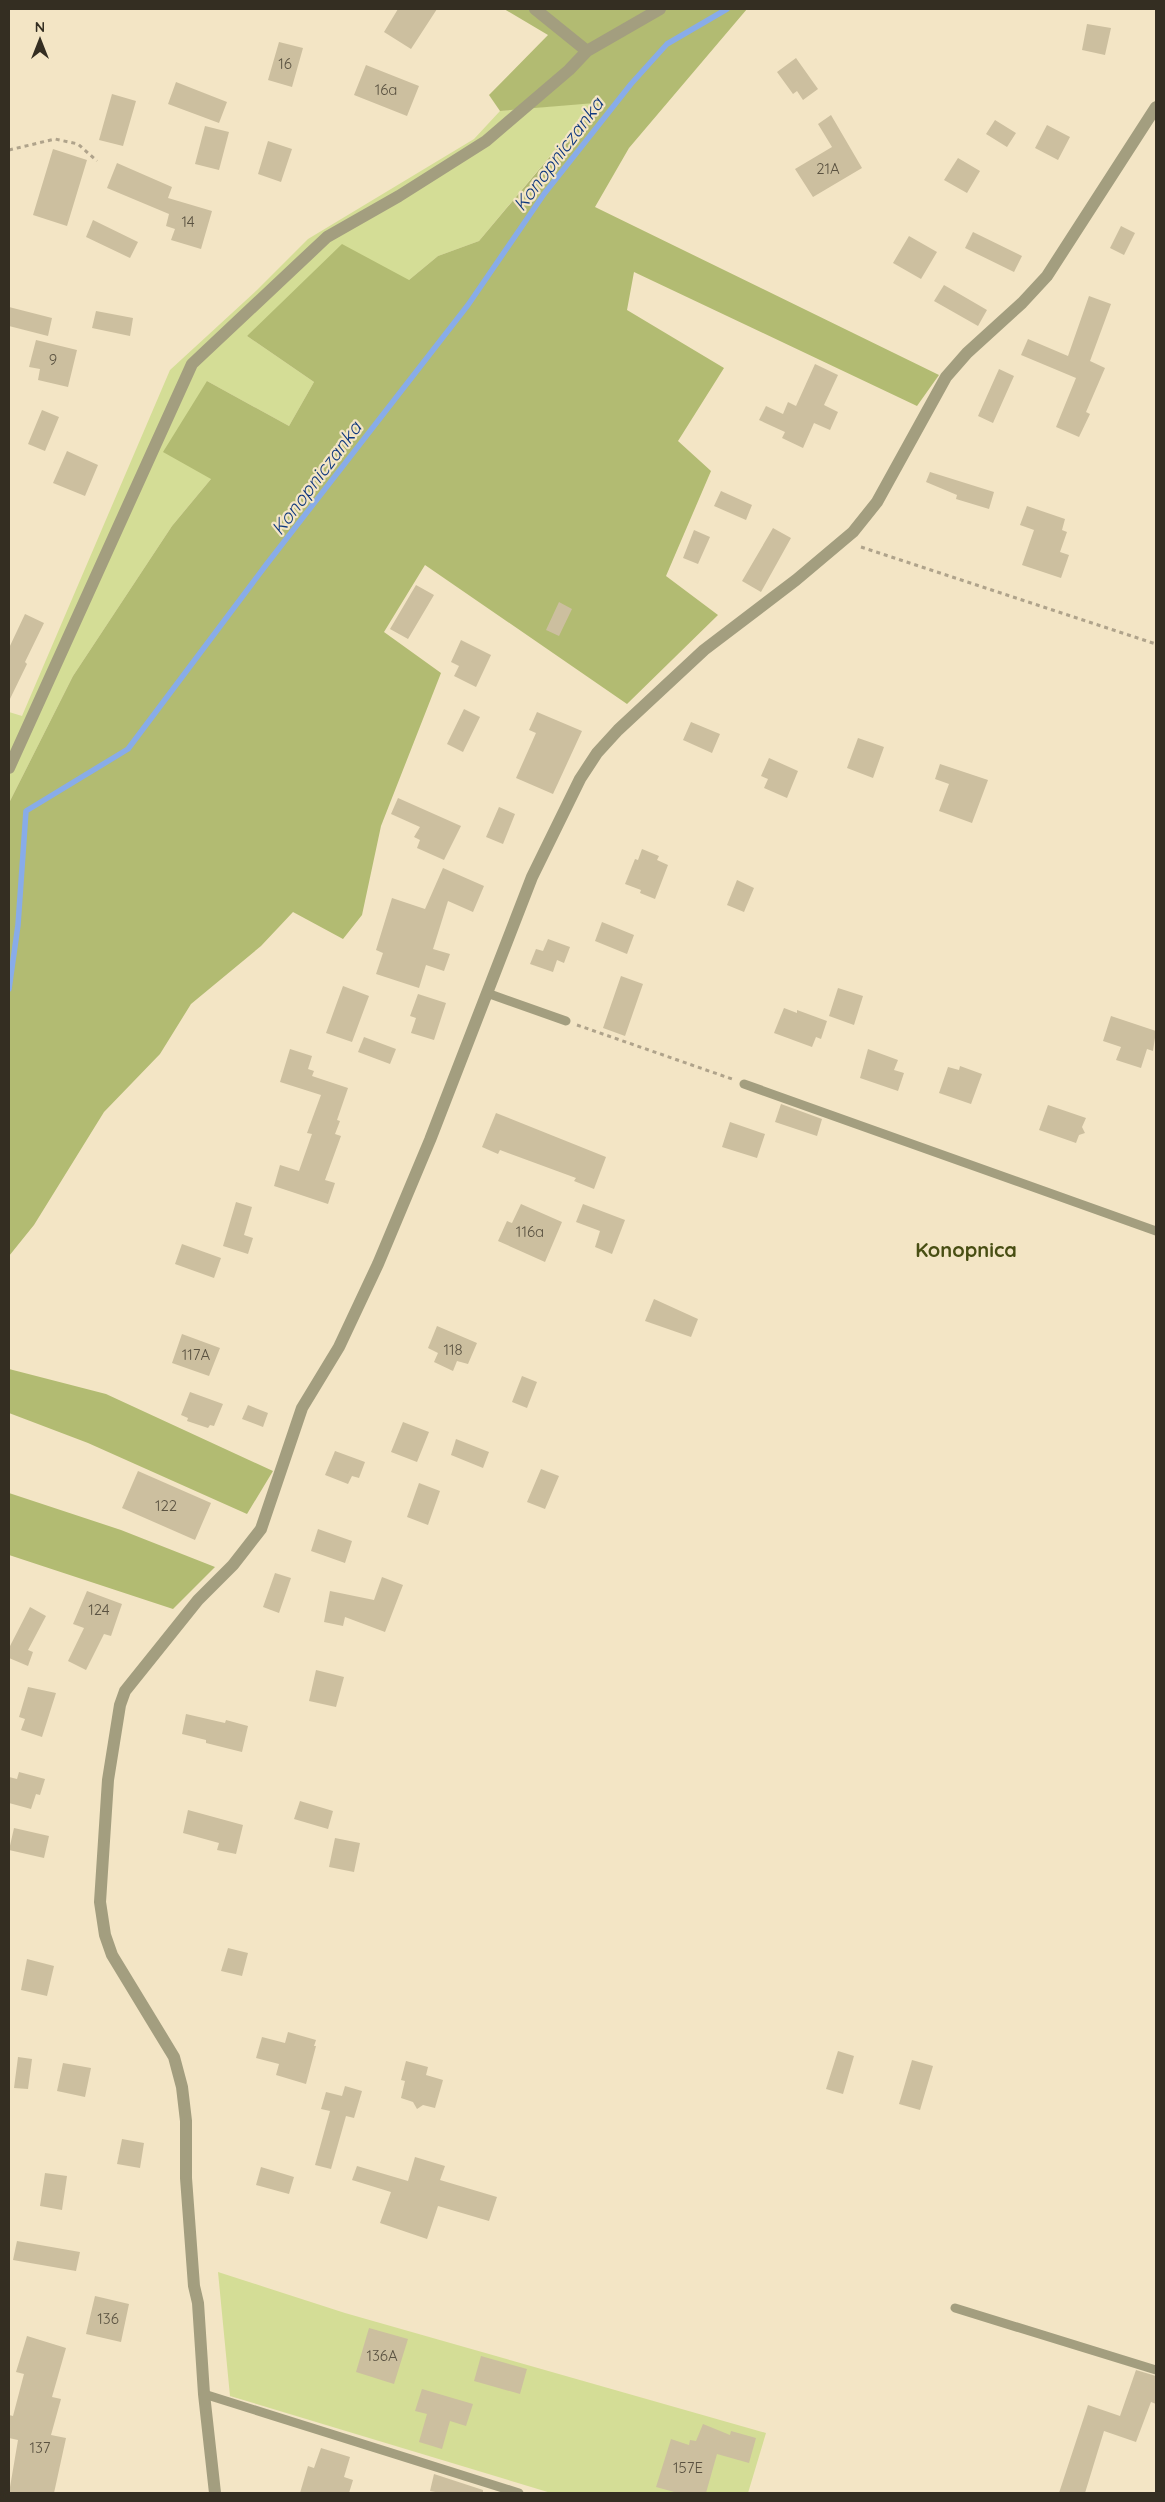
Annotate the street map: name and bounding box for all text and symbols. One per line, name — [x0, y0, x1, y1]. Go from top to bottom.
north arrow — [15, 15, 65, 65]
text: N — [35, 18, 45, 36]
house number: 16 — [278, 54, 292, 73]
house number: 16a — [375, 80, 397, 99]
water label: Konopniczanka — [508, 91, 609, 216]
house number: 21A — [816, 159, 840, 178]
house number: 14 — [181, 212, 195, 231]
house number: 9 — [49, 350, 57, 369]
water label: Konopniczanka — [266, 415, 367, 540]
house number: 116a — [516, 1222, 544, 1241]
district label: Konopnica — [915, 1237, 1017, 1262]
house number: 118 — [443, 1340, 463, 1359]
house number: 117A — [182, 1345, 211, 1364]
house number: 122 — [155, 1496, 177, 1515]
house number: 124 — [88, 1600, 110, 1619]
house number: 136 — [97, 2309, 119, 2328]
house number: 136A — [366, 2346, 398, 2365]
house number: 137 — [29, 2438, 51, 2457]
house number: 157E — [673, 2458, 703, 2477]

